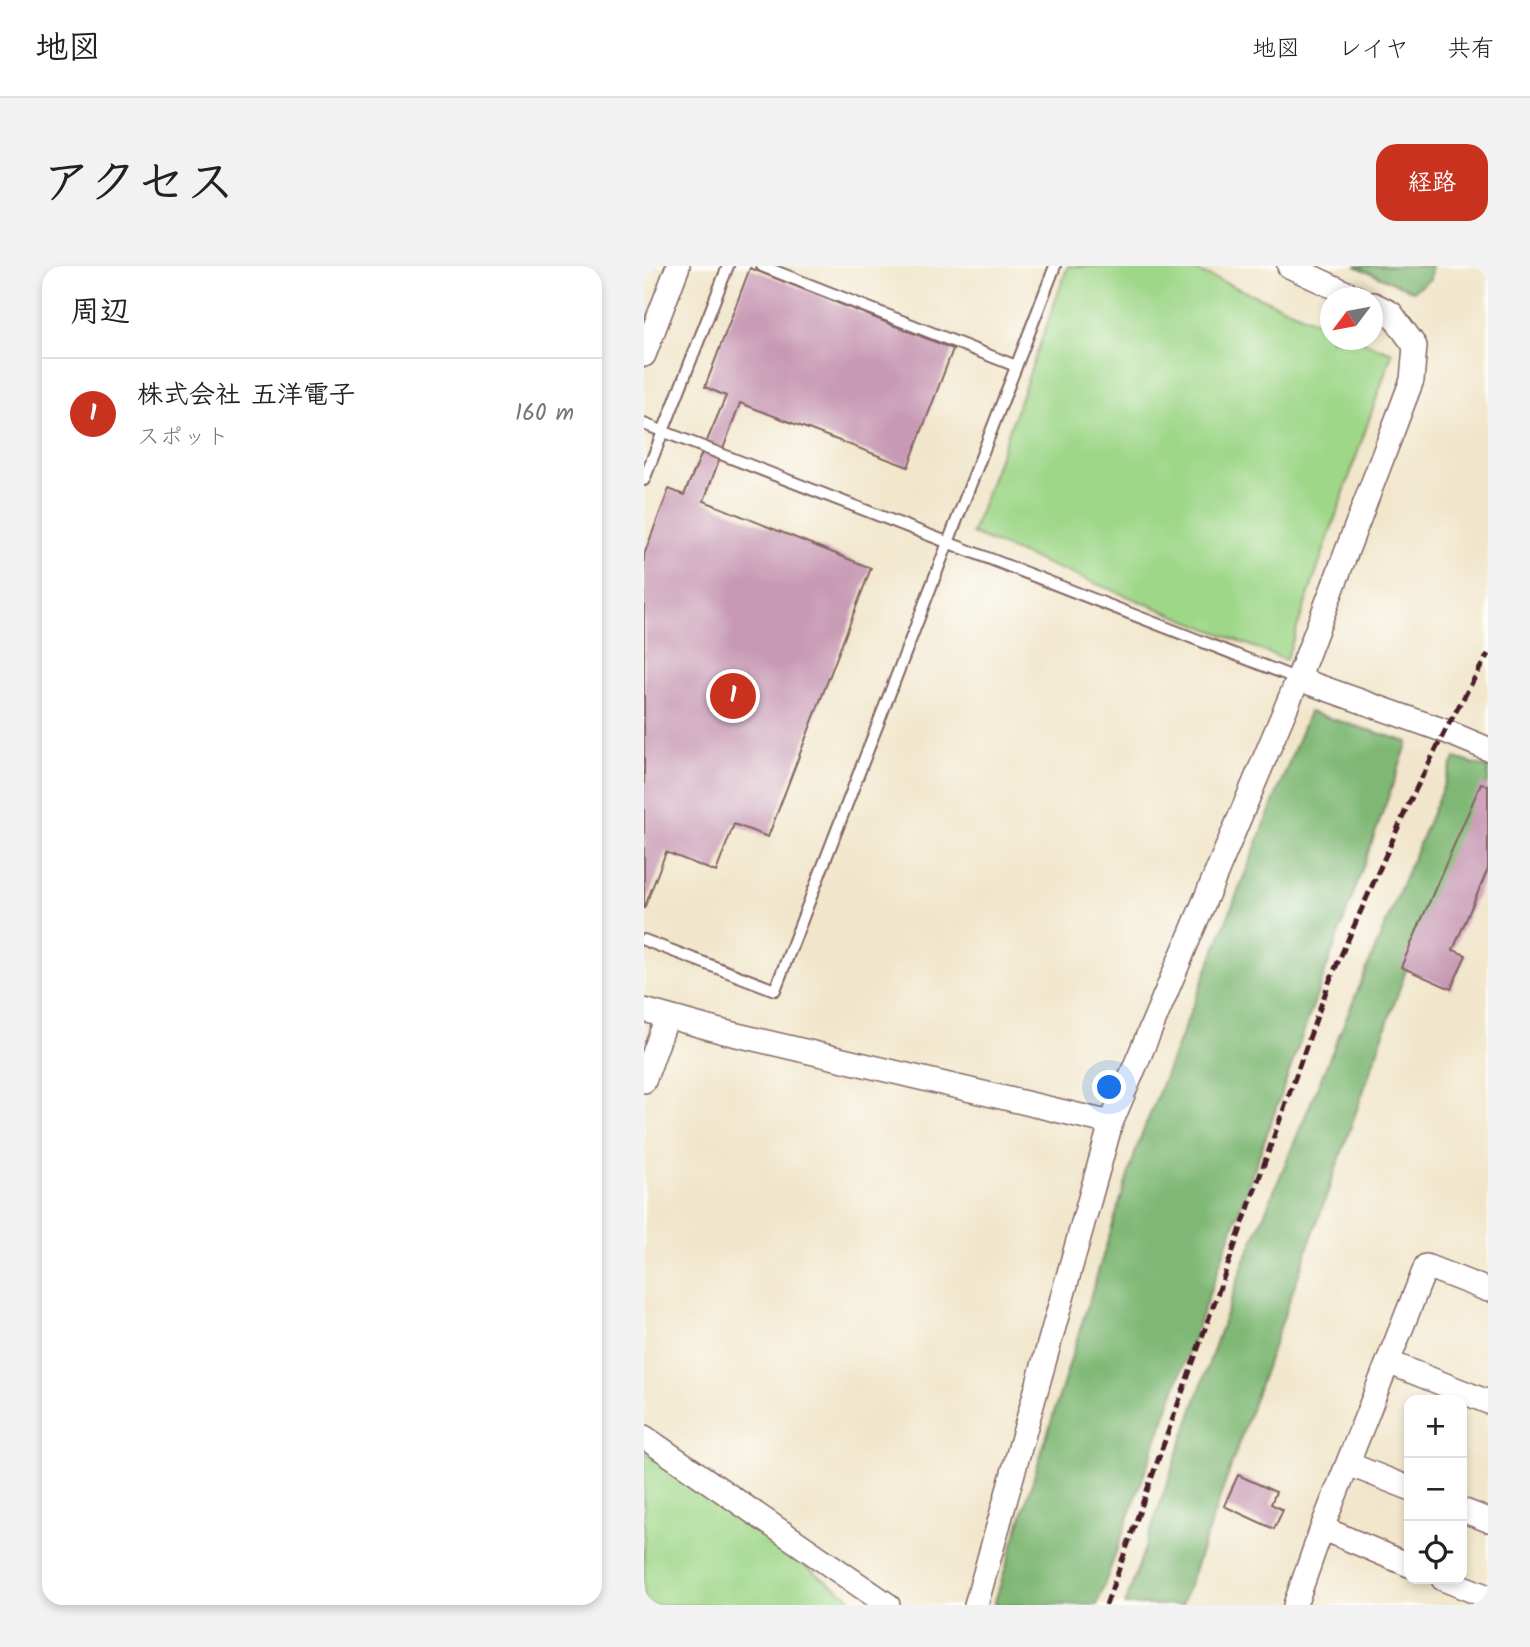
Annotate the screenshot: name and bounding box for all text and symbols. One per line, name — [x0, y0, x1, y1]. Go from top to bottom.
text: 地図 — [35, 23, 101, 76]
text: 地図 — [1252, 30, 1300, 69]
text: レイヤ — [1338, 30, 1409, 69]
text: 共有 — [1447, 30, 1495, 69]
button: 経路 — [1376, 144, 1488, 221]
text: アクセス — [42, 146, 235, 224]
north arrow — [1320, 287, 1383, 350]
text: 周辺 — [70, 289, 130, 337]
text: 株式会社 五洋電子 — [137, 375, 355, 417]
text: 1 — [90, 396, 96, 432]
text: 160 m — [515, 396, 574, 432]
text: スポット — [137, 420, 229, 456]
pin: 1 — [710, 670, 756, 722]
your location — [1092, 1070, 1126, 1104]
map controls — [1404, 1395, 1467, 1584]
button: + — [1404, 1395, 1467, 1458]
button: − — [1404, 1458, 1467, 1521]
button: locate — [1404, 1521, 1467, 1584]

